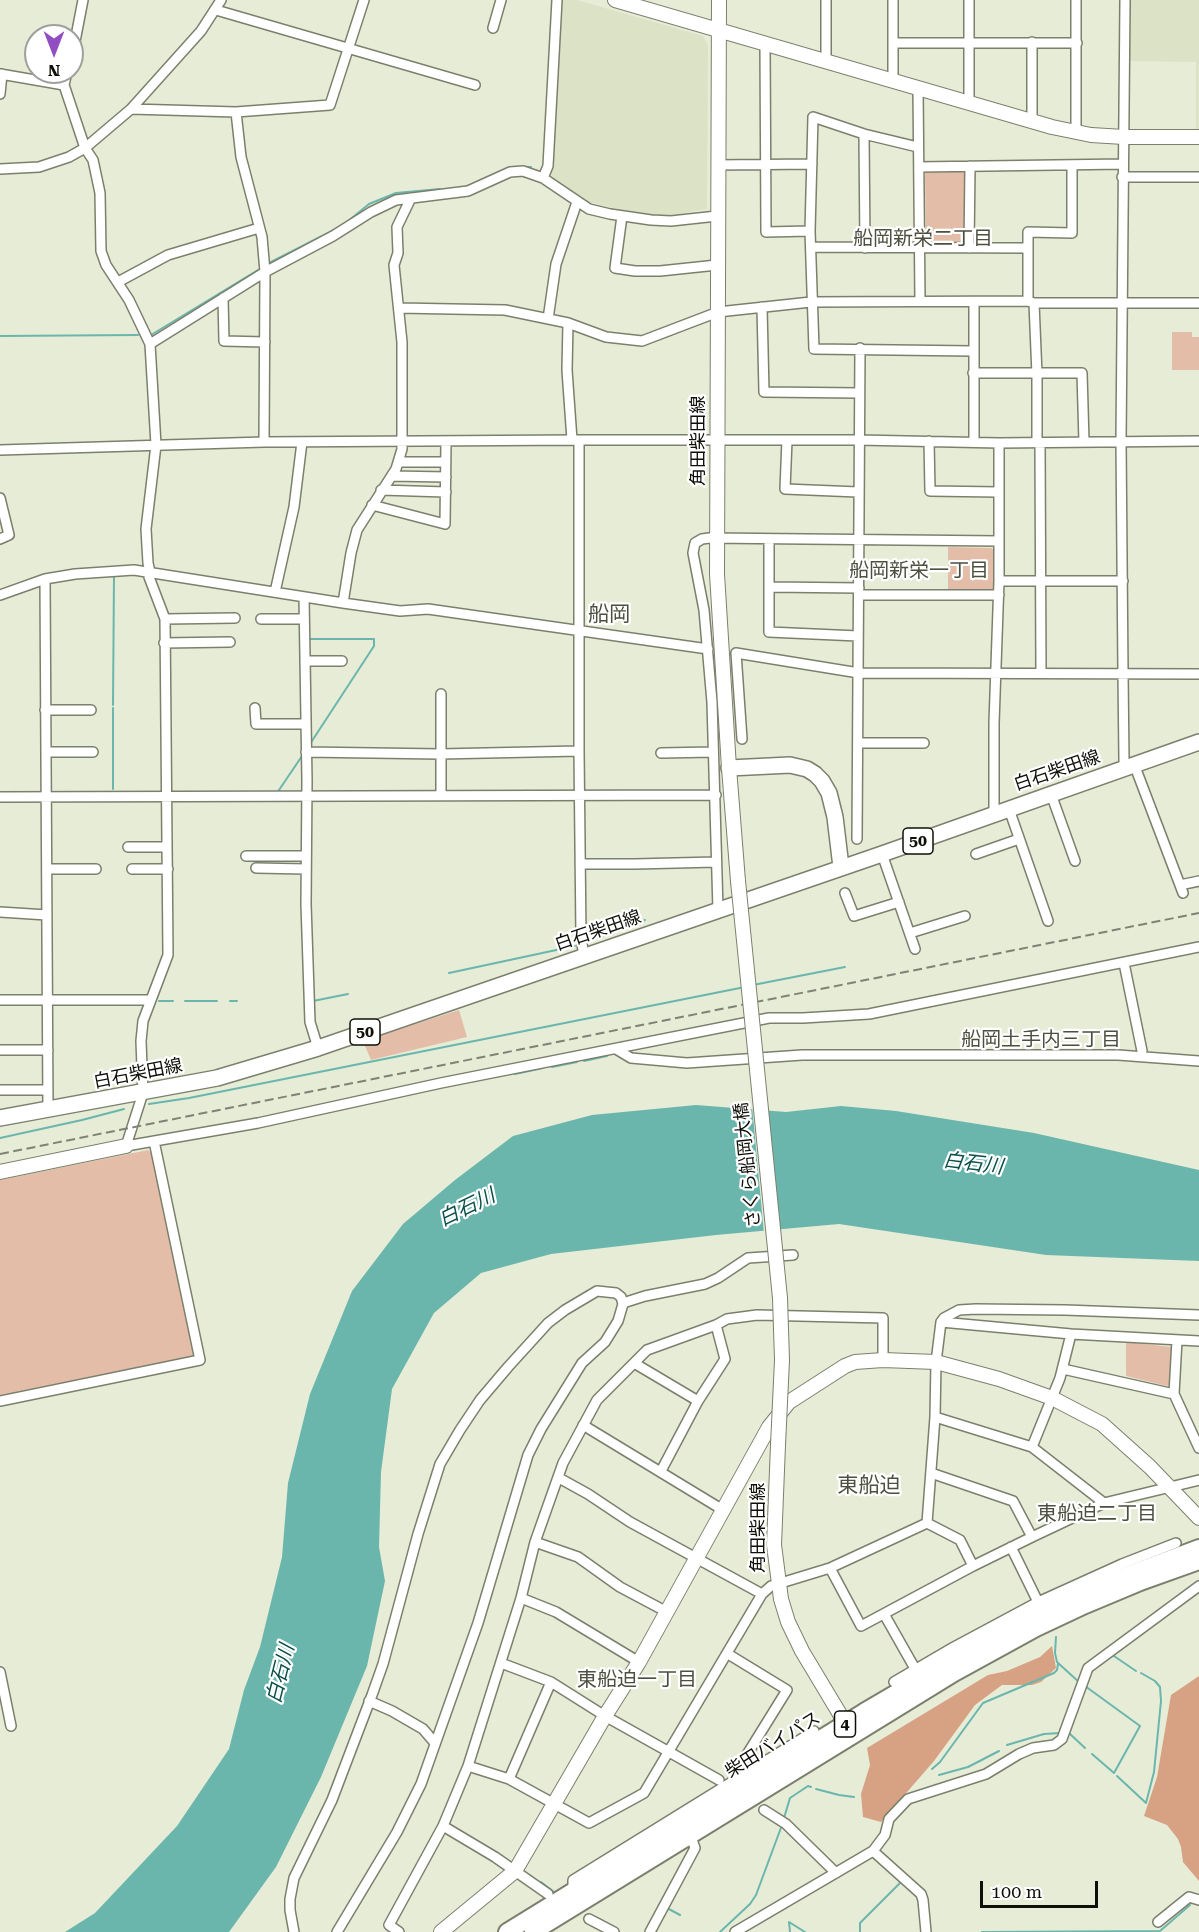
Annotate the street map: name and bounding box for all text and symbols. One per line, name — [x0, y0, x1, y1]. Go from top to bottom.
north arrow — [24, 24, 84, 84]
text: N — [48, 61, 60, 80]
district label: 船岡新栄二丁目 — [853, 227, 993, 251]
street label: 角田柴田線 — [688, 396, 710, 486]
district label: 船岡新栄一丁目 — [849, 559, 989, 583]
district label: 船岡 — [588, 602, 630, 628]
street label: 白石柴田線 — [1011, 746, 1103, 796]
road number: 50 — [903, 828, 933, 854]
street label: 白石柴田線 — [552, 906, 644, 956]
road number: 50 — [350, 1019, 380, 1045]
district label: 船岡土手内三丁目 — [961, 1028, 1121, 1052]
street label: 白石柴田線 — [92, 1055, 184, 1093]
street label: さくら船岡大橋 — [731, 1101, 765, 1229]
water label: 白石川 — [942, 1148, 1004, 1180]
water label: 白石川 — [435, 1184, 499, 1232]
district label: 東船迫 — [838, 1473, 900, 1499]
street label: 角田柴田線 — [748, 1483, 770, 1573]
district label: 東船迫二丁目 — [1037, 1502, 1157, 1526]
water label: 白石川 — [262, 1642, 300, 1706]
district label: 東船迫一丁目 — [577, 1668, 697, 1692]
street label: 柴田バイパス — [721, 1707, 825, 1783]
road number: 4 — [834, 1711, 856, 1737]
scale bar — [983, 1869, 1102, 1907]
text: 100 m — [991, 1881, 1042, 1902]

